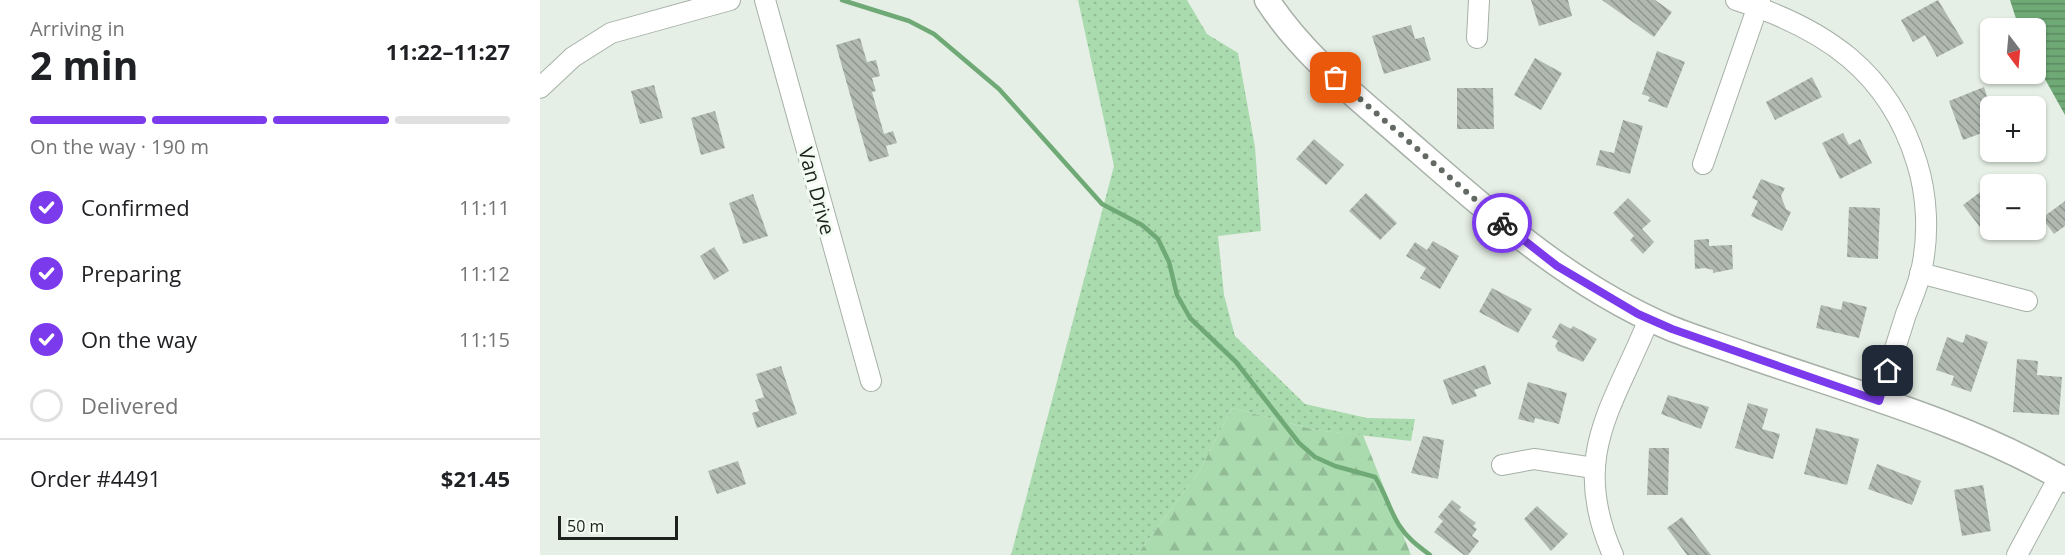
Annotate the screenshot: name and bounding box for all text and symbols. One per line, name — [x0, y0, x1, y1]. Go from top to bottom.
text: Arriving in — [30, 15, 125, 42]
north arrow — [1980, 18, 2046, 84]
map controls — [1980, 18, 2046, 240]
text: 11:22–11:27 — [386, 36, 510, 66]
text: 2 min — [30, 38, 138, 91]
pin — [1310, 52, 1361, 103]
icon: bag — [1319, 61, 1352, 94]
button: + — [1980, 96, 2046, 162]
text: On the way · 190 m — [30, 133, 209, 160]
street label: Van Drive — [792, 144, 842, 238]
button: − — [1980, 174, 2046, 240]
icon: check — [30, 191, 63, 224]
text: Confirmed — [81, 192, 190, 222]
courier — [1472, 193, 1532, 253]
text: 11:11 — [459, 194, 510, 221]
icon: bike — [1486, 207, 1519, 240]
icon: check — [30, 257, 63, 290]
text: Preparing — [81, 258, 181, 288]
text: 11:12 — [459, 260, 510, 287]
icon: check — [30, 323, 63, 356]
text: On the way — [81, 324, 197, 354]
text: 11:15 — [459, 326, 510, 353]
pin — [1862, 345, 1913, 396]
icon: home — [1871, 354, 1904, 387]
text: Delivered — [81, 390, 179, 420]
text: Order #4491 — [30, 463, 161, 493]
text: $21.45 — [441, 463, 510, 493]
scale bar — [558, 513, 678, 540]
text: 50 m — [567, 515, 604, 537]

